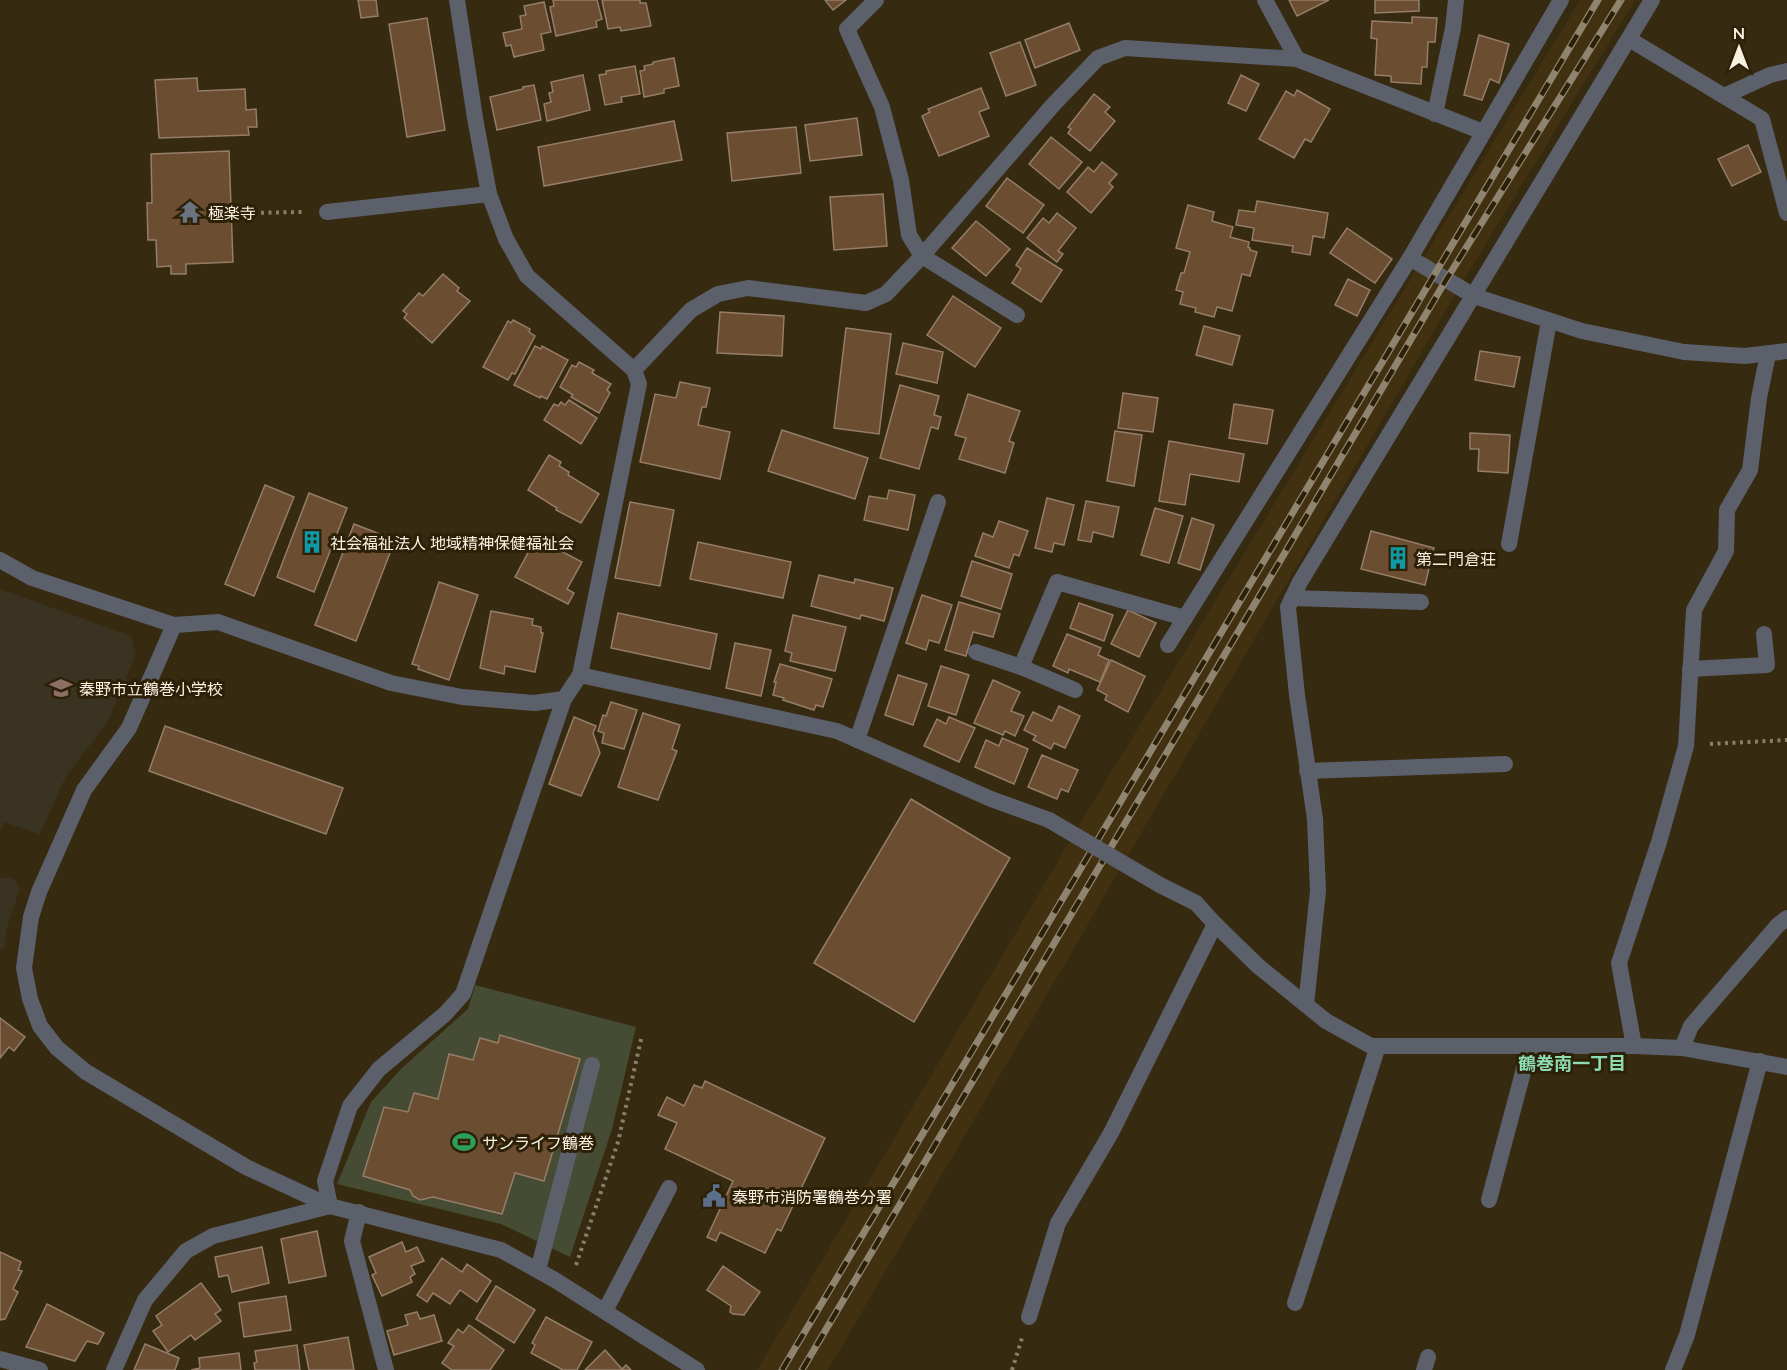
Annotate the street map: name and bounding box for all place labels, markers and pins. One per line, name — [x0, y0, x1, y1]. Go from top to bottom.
temple icon: 極楽寺 — [177, 199, 203, 225]
place label: 極楽寺 — [208, 203, 256, 222]
building icon: 社会福祉法人 地域精神保健福祉会 — [299, 529, 325, 555]
place label: 社会福祉法人 地域精神保健福祉会 — [330, 533, 574, 552]
building icon: 第二門倉荘 — [1385, 545, 1411, 571]
place label: 第二門倉荘 — [1416, 549, 1496, 568]
school or university icon: 秦野市立鶴巻小学校 — [48, 675, 74, 701]
place label: 秦野市立鶴巻小学校 — [79, 679, 223, 698]
sports icon: サンライフ鶴巻 — [451, 1129, 477, 1155]
place label: サンライフ鶴巻 — [482, 1133, 594, 1152]
public building icon: 秦野市消防署鶴巻分署 — [701, 1183, 727, 1209]
place label: 秦野市消防署鶴巻分署 — [732, 1187, 892, 1206]

